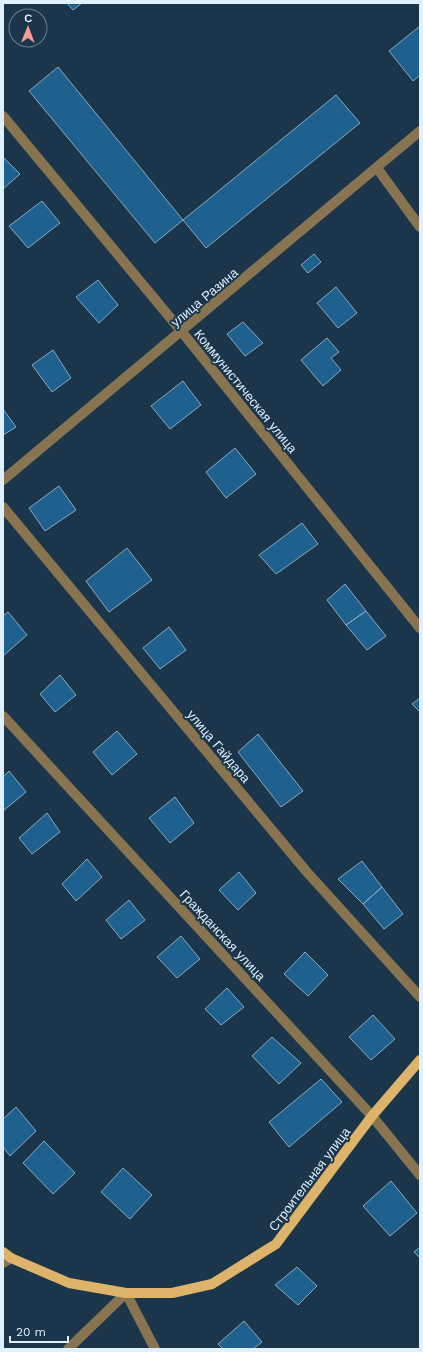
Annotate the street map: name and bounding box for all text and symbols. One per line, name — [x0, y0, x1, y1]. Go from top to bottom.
north arrow — [8, 8, 48, 48]
text: С — [24, 12, 32, 25]
street label: улица Разина — [168, 264, 242, 330]
street label: Коммунистическая улица — [191, 327, 301, 457]
street label: улица Гайдара — [184, 707, 254, 786]
street label: Гражданская улица — [177, 887, 269, 984]
street label: Строительная улица — [266, 1124, 354, 1234]
scale bar — [10, 1318, 68, 1344]
text: 20 m — [16, 1325, 46, 1339]

